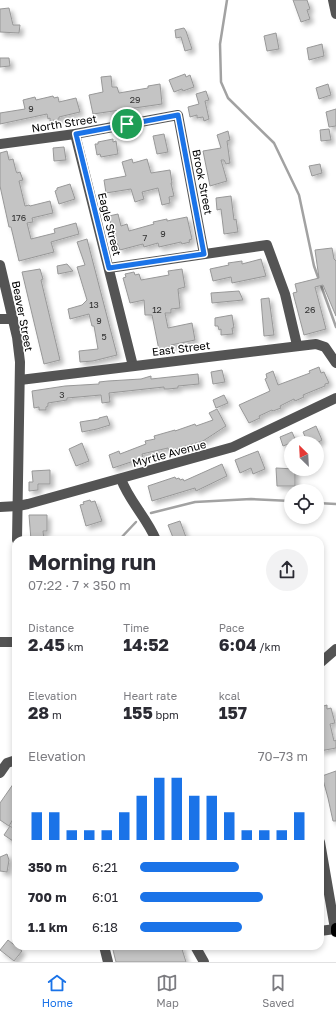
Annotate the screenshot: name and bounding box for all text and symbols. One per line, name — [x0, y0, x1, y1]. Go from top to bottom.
house number: 29 — [130, 94, 140, 105]
house number: 9 — [28, 103, 34, 114]
pin — [110, 107, 144, 141]
street label: North Street — [30, 111, 98, 135]
icon: arrive — [116, 113, 138, 135]
street label: Brook Street — [190, 148, 216, 216]
street label: Eagle Street — [96, 191, 124, 257]
house number: 176 — [12, 212, 26, 223]
house number: 9 — [160, 228, 166, 239]
house number: 7 — [143, 232, 148, 243]
street label: Beaver Street — [10, 280, 36, 352]
house number: 13 — [89, 299, 99, 310]
house number: 12 — [152, 304, 162, 315]
house number: 26 — [305, 304, 315, 315]
house number: 9 — [96, 315, 102, 326]
house number: 5 — [101, 331, 107, 342]
street label: East Street — [151, 338, 211, 358]
house number: 3 — [59, 389, 65, 400]
north arrow — [284, 436, 324, 476]
map controls — [284, 436, 324, 524]
street label: Myrtle Avenue — [131, 437, 207, 469]
button: locate — [284, 484, 324, 524]
text: Morning run — [28, 548, 156, 575]
button: share — [266, 549, 308, 591]
text: 07:22 · 7 × 350 m — [28, 577, 131, 593]
text: Distance — [28, 621, 74, 634]
text: Time — [123, 621, 149, 634]
text: Pace — [219, 621, 244, 634]
text: 2.45 — [28, 634, 65, 655]
text: 14:52 — [123, 634, 169, 655]
text: 6:04 — [219, 634, 257, 655]
text: km — [65, 640, 84, 653]
text: /km — [257, 640, 281, 653]
text: Elevation — [28, 689, 77, 702]
text: Heart rate — [123, 689, 177, 702]
text: kcal — [219, 689, 240, 702]
text: 28 — [28, 702, 49, 723]
text: 155 — [123, 702, 153, 723]
text: 157 — [219, 702, 247, 723]
text: m — [49, 708, 62, 721]
text: bpm — [153, 708, 179, 721]
text: Elevation — [28, 748, 86, 764]
text: 70–73 m — [258, 748, 308, 764]
text: 350 m — [28, 859, 67, 875]
text: 6:21 — [92, 859, 118, 875]
text: 700 m — [28, 889, 67, 905]
text: 6:01 — [92, 889, 118, 905]
text: 1.1 km — [28, 919, 68, 935]
text: 6:18 — [92, 919, 118, 935]
tab: Home — [42, 972, 73, 1009]
tab: Map — [156, 972, 179, 1009]
tab: Saved — [262, 972, 294, 1009]

